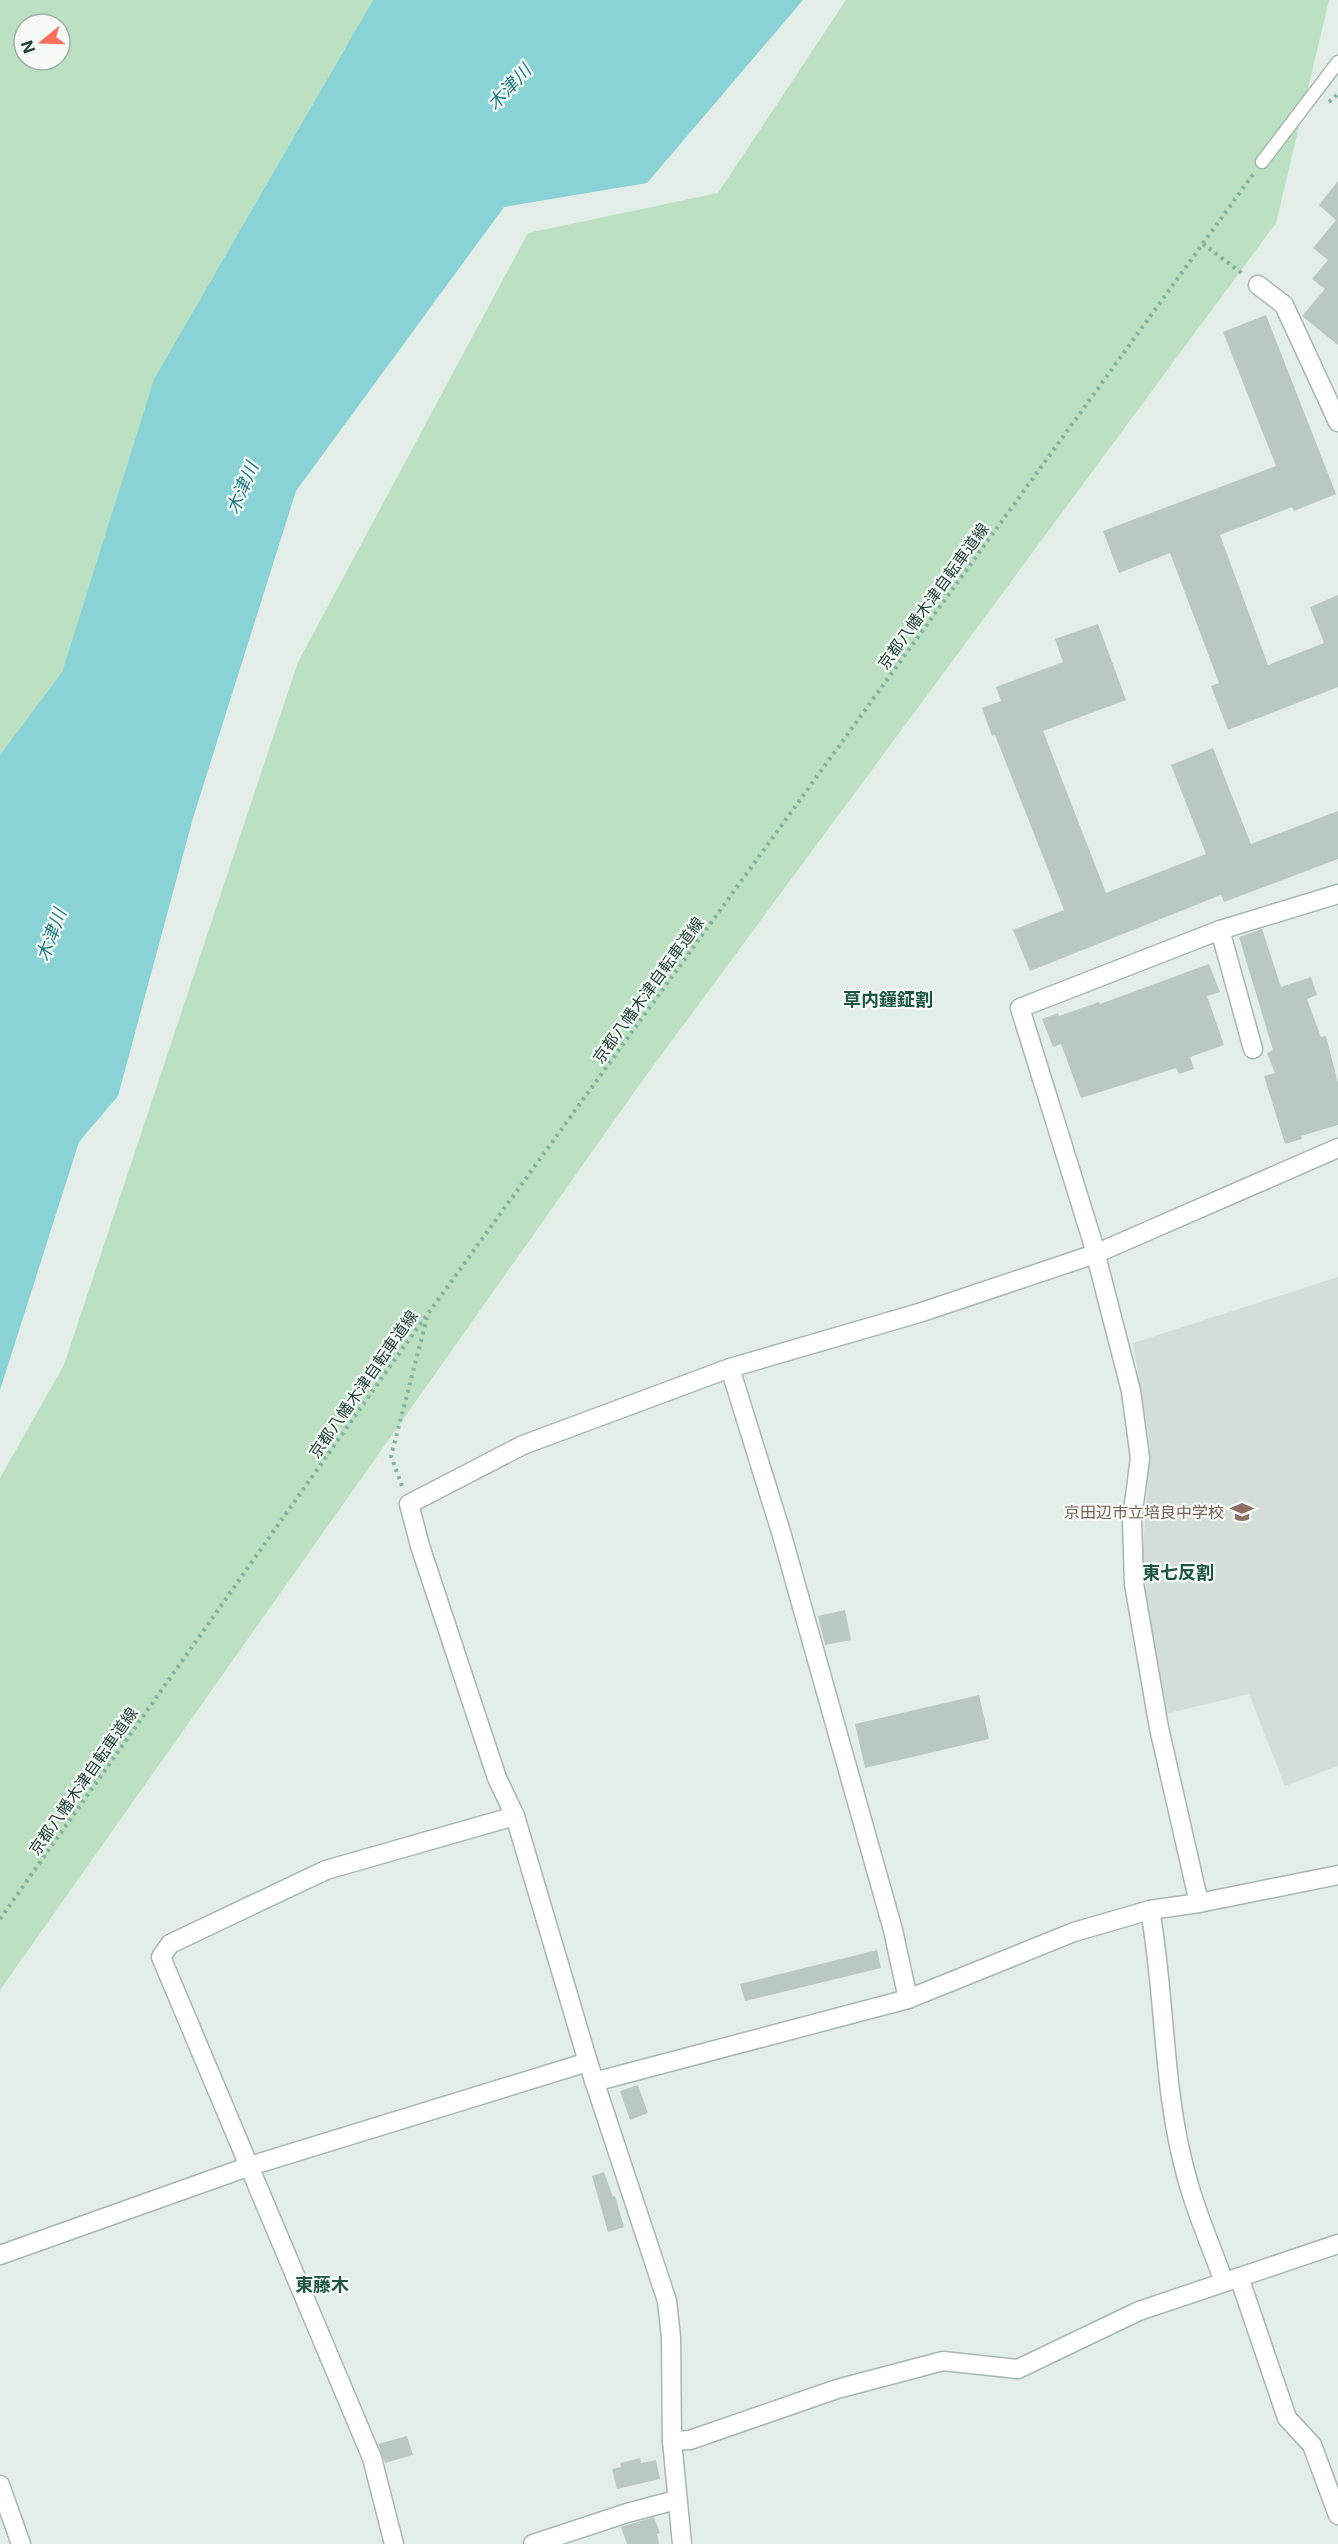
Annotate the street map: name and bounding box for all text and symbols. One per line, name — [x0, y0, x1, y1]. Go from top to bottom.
north arrow — [12, 12, 72, 72]
text: N — [16, 38, 39, 56]
water label: 木津川 — [483, 59, 536, 114]
water label: 木津川 — [222, 457, 263, 517]
street label: 京都八幡木津自転車道線 — [873, 519, 993, 673]
water label: 木津川 — [32, 904, 71, 964]
street label: 京都八幡木津自転車道線 — [588, 913, 708, 1067]
district label: 草内鐘鉦割 — [843, 989, 933, 1010]
street label: 京都八幡木津自転車道線 — [304, 1306, 422, 1462]
school or university icon: 京田辺市立培良中学校 — [1229, 1499, 1255, 1525]
place label: 京田辺市立培良中学校 — [1064, 1502, 1224, 1522]
district label: 東七反割 — [1142, 1562, 1214, 1583]
street label: 京都八幡木津自転車道線 — [24, 1703, 142, 1859]
district label: 東藤木 — [295, 2274, 349, 2295]

